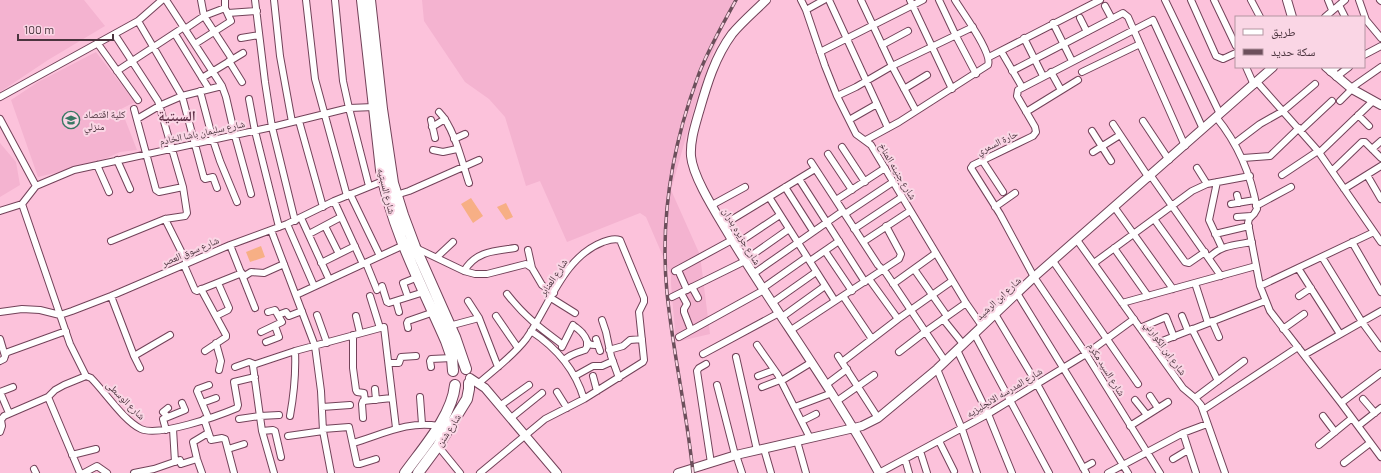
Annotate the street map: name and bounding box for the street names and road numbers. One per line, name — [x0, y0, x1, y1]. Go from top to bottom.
street label: شارع سليمان باشا الخادم — [158, 117, 247, 149]
street label: حارة السمري — [974, 127, 1021, 159]
street label: شارع جنينه المناخ — [876, 141, 920, 202]
street label: شارع السبتيه — [375, 167, 399, 216]
street label: شارع جزيره بدران — [719, 205, 764, 268]
street label: شارع سوق العصر — [159, 233, 221, 270]
street label: شارع العنابر — [536, 256, 571, 299]
street label: شارع ابن الرشيد — [973, 274, 1024, 323]
street label: شارع ابن الكوارني — [1140, 319, 1190, 379]
street label: شارع السيد مكرم — [1084, 340, 1128, 399]
street label: شارع المدرسه الانجليزيه — [964, 364, 1045, 420]
street label: شارع الوسطى — [103, 378, 148, 423]
street label: شارع شنن — [433, 411, 464, 449]

